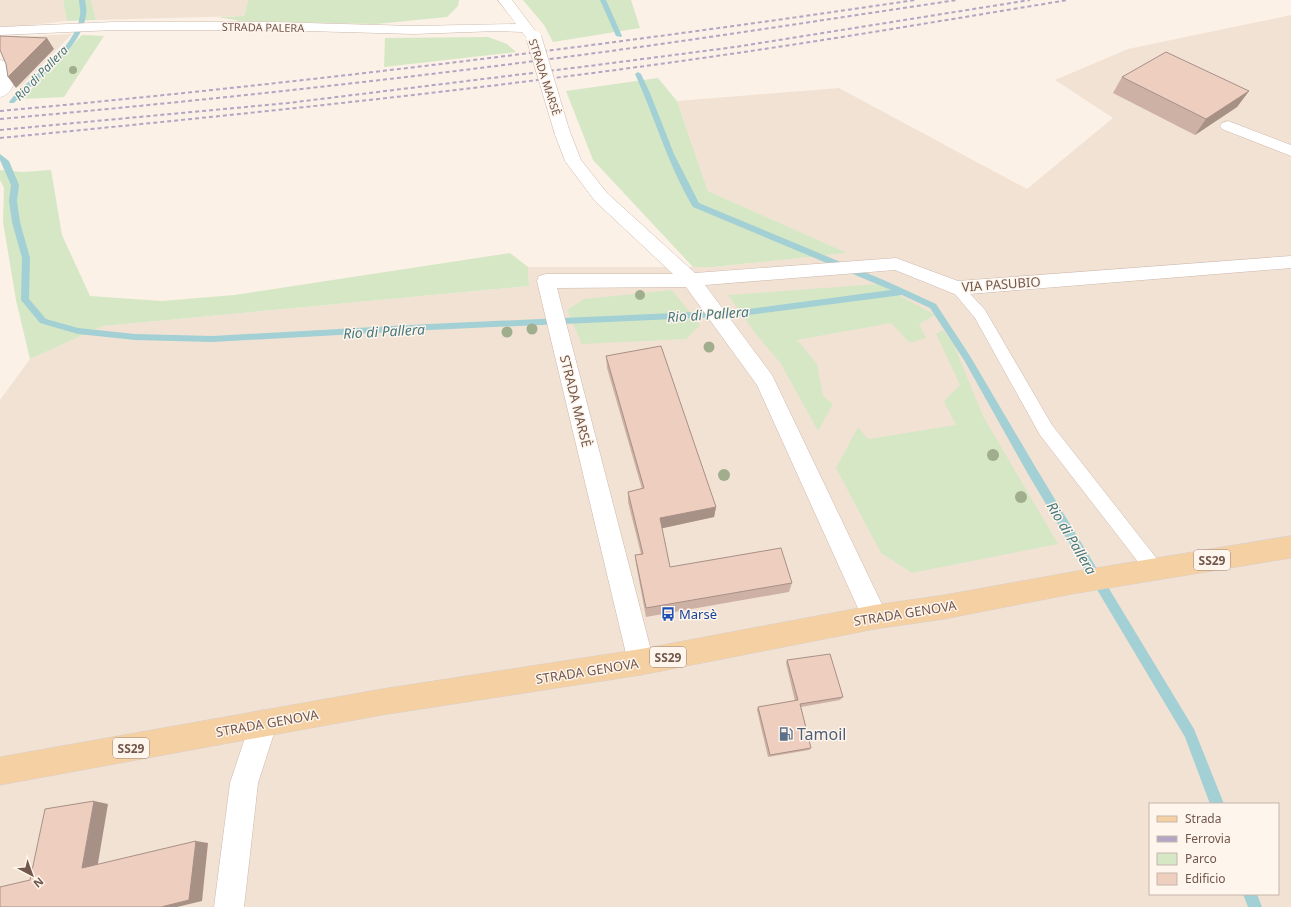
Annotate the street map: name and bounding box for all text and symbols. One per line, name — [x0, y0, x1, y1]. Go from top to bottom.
street label: STRADA PALERA — [222, 19, 305, 35]
street label: STRADA MARSÈ — [526, 37, 564, 117]
water label: Rio di Pallera — [11, 42, 72, 104]
street label: VIA PASUBIO — [961, 272, 1041, 296]
water label: Rio di Pallera — [667, 302, 750, 326]
water label: Rio di Pallera — [343, 319, 425, 343]
street label: STRADA MARSÈ — [556, 353, 596, 449]
water label: Rio di Pallera — [1043, 498, 1101, 578]
road number: SS29 — [1194, 550, 1230, 570]
street label: STRADA GENOVA — [852, 596, 958, 630]
place label: Marsè — [679, 605, 717, 623]
bus stop icon: Marsè — [660, 606, 676, 622]
road number: SS29 — [650, 647, 686, 667]
street label: STRADA GENOVA — [534, 654, 640, 688]
street label: STRADA GENOVA — [214, 705, 320, 741]
place label: Tamoil — [797, 723, 847, 745]
fuel station icon: Tamoil — [778, 726, 794, 742]
road number: SS29 — [113, 738, 149, 758]
legend — [1149, 803, 1279, 895]
text: Strada — [1185, 810, 1221, 827]
text: Ferrovia — [1185, 830, 1231, 847]
text: Parco — [1185, 850, 1217, 867]
north arrow — [12, 855, 52, 895]
text: Edificio — [1185, 870, 1226, 887]
text: N — [31, 874, 47, 892]

